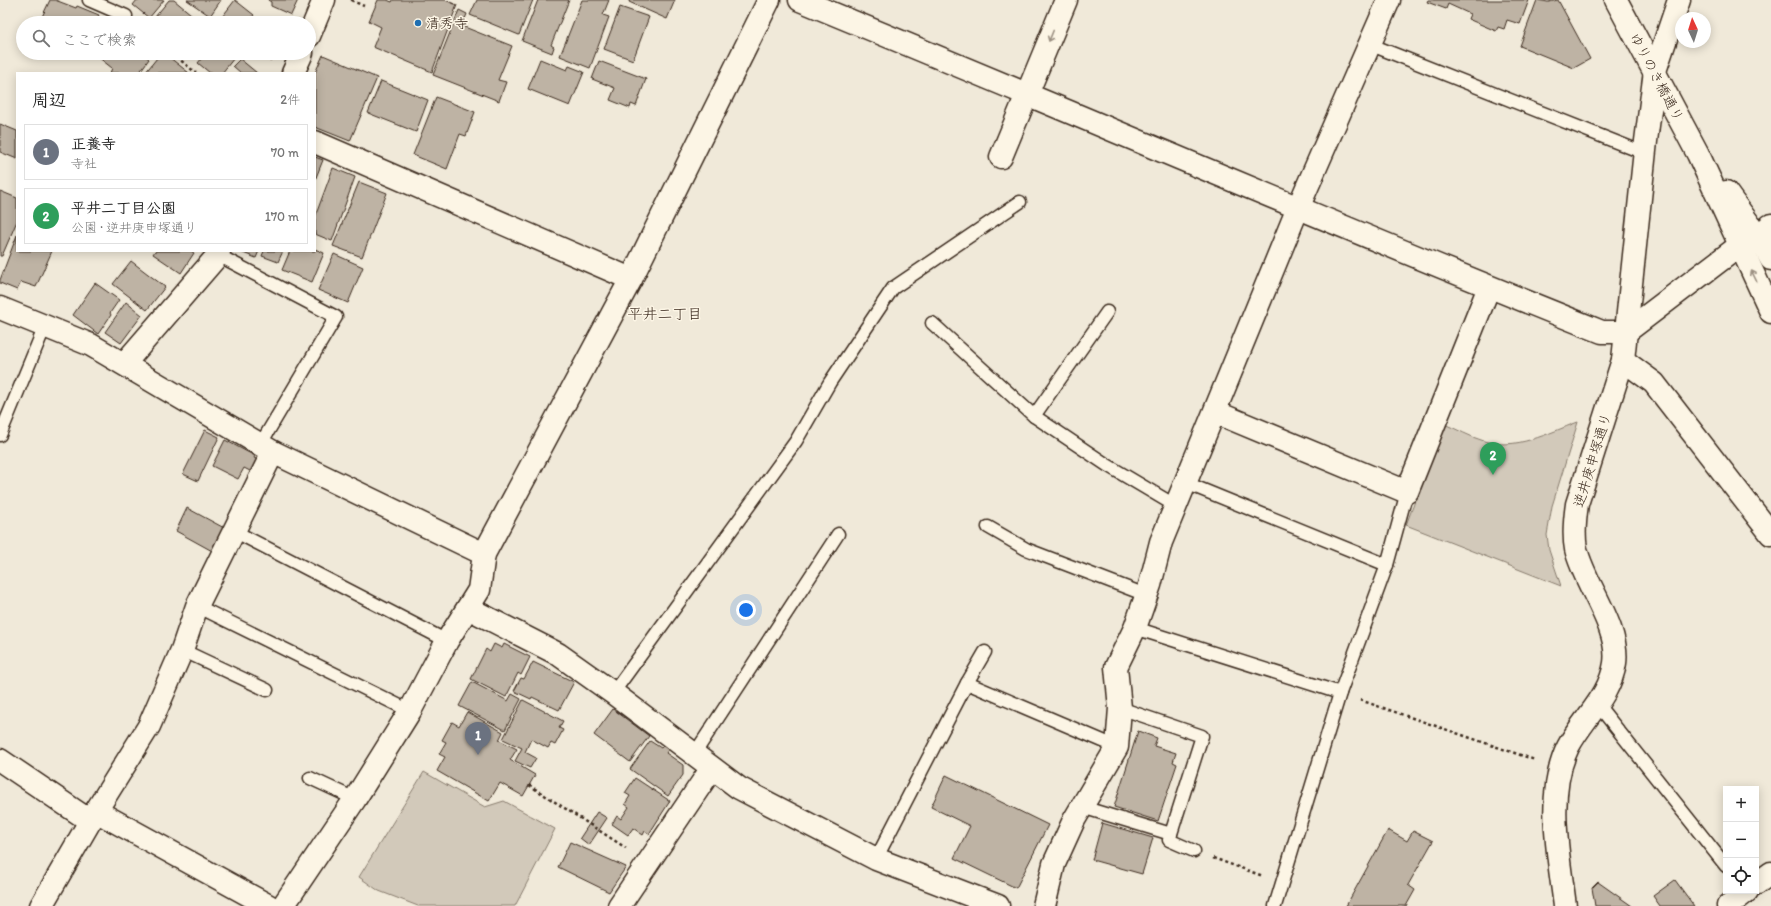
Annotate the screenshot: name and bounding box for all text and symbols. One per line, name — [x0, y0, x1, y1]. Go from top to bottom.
north arrow — [1675, 12, 1711, 48]
place label: 清秀寺 — [426, 15, 468, 32]
search box — [16, 16, 316, 60]
marker: 清秀寺 — [413, 18, 423, 28]
icon: search — [30, 27, 52, 49]
one-way arrow — [1046, 30, 1054, 42]
street label: ゆりのき橋通り — [1626, 30, 1687, 124]
text: ここで検索 — [62, 31, 137, 49]
text: 周辺 — [32, 90, 66, 110]
text: 2件 — [280, 92, 300, 107]
text: 正養寺 — [71, 135, 116, 153]
text: 1 — [43, 145, 49, 160]
text: 70 m — [271, 145, 299, 160]
text: 寺社 — [71, 156, 97, 171]
text: 平井二丁目公園 — [71, 199, 176, 217]
text: 2 — [43, 209, 49, 224]
text: 170 m — [265, 209, 299, 224]
text: 公園 · 逆井庚申塚通り — [71, 220, 197, 235]
one-way arrow — [1750, 271, 1757, 283]
district label: 平井二丁目 — [627, 305, 703, 323]
street label: 逆井庚申塚通り — [1570, 411, 1615, 509]
pin: 2 — [1480, 442, 1506, 475]
your location — [736, 600, 756, 620]
pin: 1 — [465, 722, 491, 755]
map controls — [1723, 786, 1759, 894]
button: + — [1723, 786, 1759, 822]
button: − — [1723, 822, 1759, 858]
button: locate — [1723, 858, 1759, 894]

